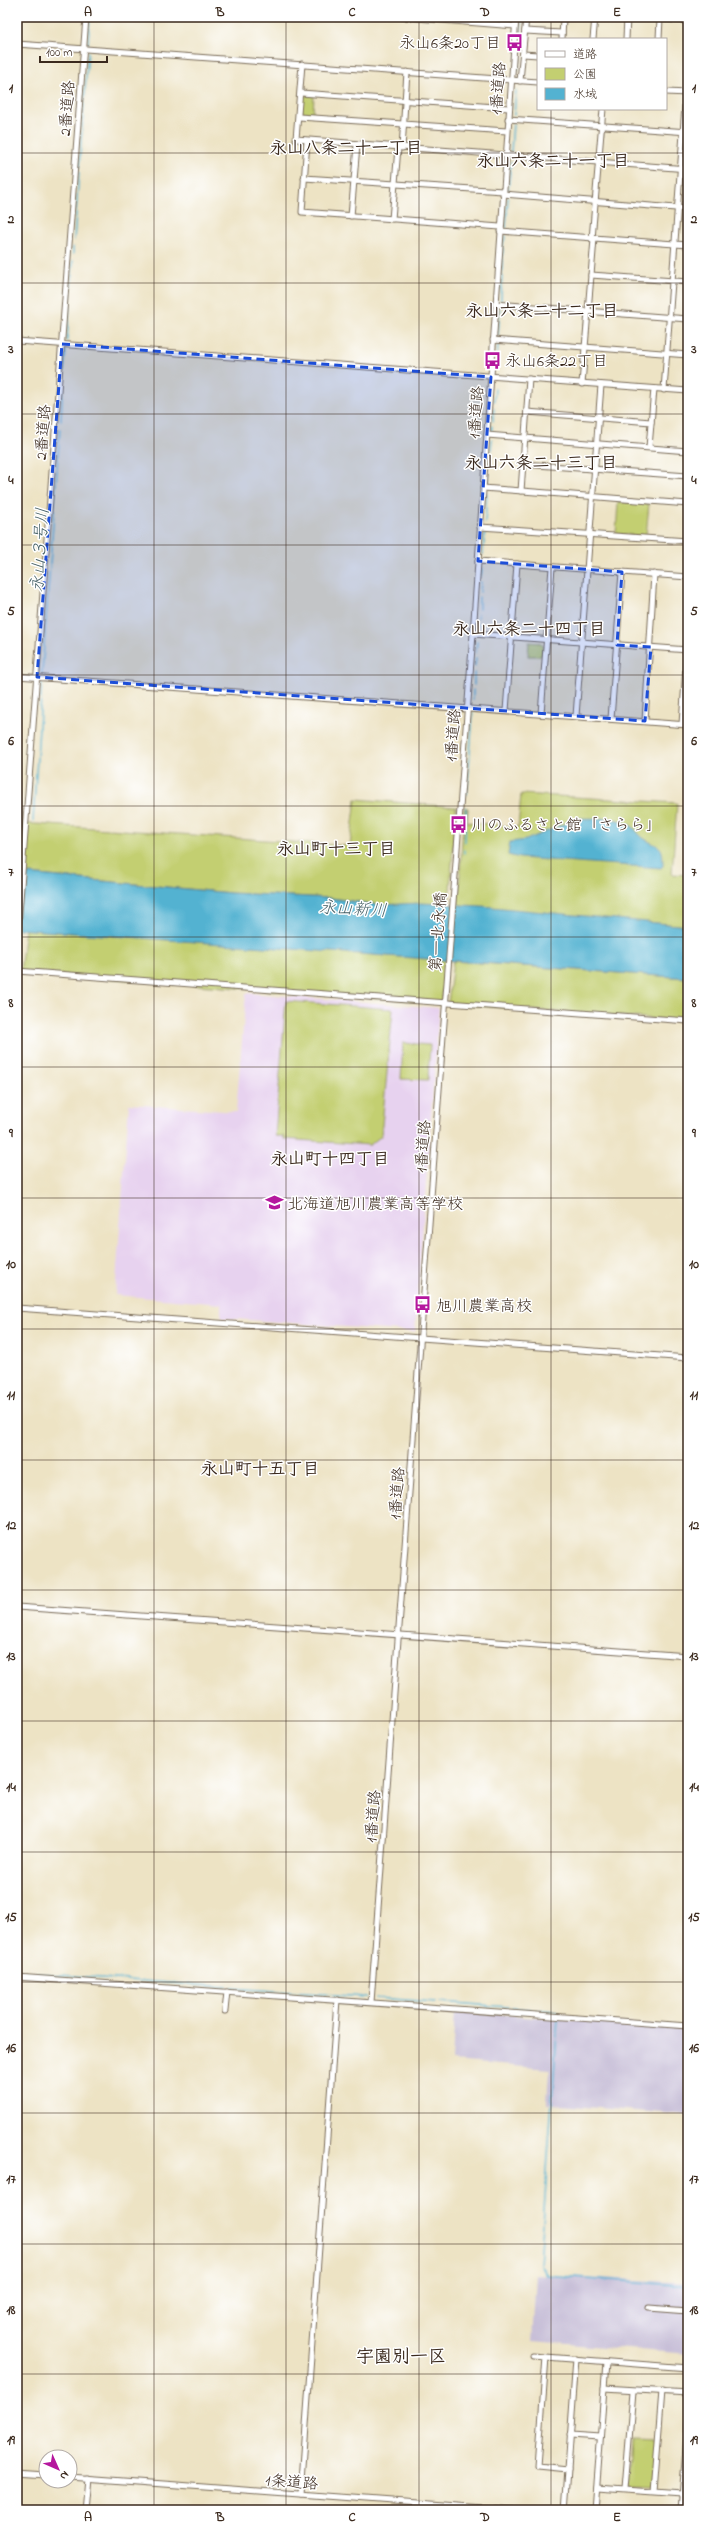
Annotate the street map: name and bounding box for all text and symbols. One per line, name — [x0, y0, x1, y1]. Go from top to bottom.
text: A — [84, 3, 92, 22]
text: B — [215, 3, 225, 22]
text: C — [348, 3, 356, 22]
text: D — [479, 3, 490, 22]
text: E — [613, 3, 621, 22]
place label: 永山6条20丁目 — [399, 32, 501, 56]
bus stop icon: 永山6条20丁目 — [504, 32, 524, 52]
scale bar — [40, 38, 107, 64]
legend — [537, 38, 667, 110]
text: 100 m — [46, 44, 73, 62]
text: 道路 — [573, 46, 597, 64]
street label: 1番道路 — [485, 61, 513, 115]
text: 公園 — [573, 66, 597, 84]
text: 1 — [9, 79, 14, 98]
street label: 2番道路 — [54, 79, 82, 137]
text: 1 — [692, 79, 697, 98]
text: 水域 — [573, 86, 597, 104]
district label: 永山八条二十一丁目 — [270, 136, 423, 161]
district label: 永山六条二十一丁目 — [477, 149, 630, 174]
text: 2 — [7, 210, 15, 229]
text: 2 — [690, 210, 698, 229]
district label: 永山六条二十二丁目 — [466, 299, 619, 324]
text: 3 — [7, 340, 14, 359]
text: 3 — [690, 340, 697, 359]
bus stop icon: 永山6条22丁目 — [482, 350, 502, 370]
place label: 永山6条22丁目 — [505, 350, 608, 374]
street label: 1番道路 — [463, 385, 491, 439]
street label: 2番道路 — [30, 403, 58, 461]
district label: 永山六条二十三丁目 — [465, 451, 618, 476]
text: 4 — [7, 471, 14, 490]
text: 4 — [690, 471, 697, 490]
water label: 永山３号川 — [25, 507, 56, 593]
text: 5 — [7, 602, 15, 621]
text: 5 — [690, 602, 698, 621]
district label: 永山六条二十四丁目 — [453, 617, 606, 642]
street label: 1番道路 — [440, 708, 468, 762]
text: 6 — [7, 732, 14, 751]
text: 6 — [690, 732, 697, 751]
bus stop icon: 川のふるさと館「さらら」 — [448, 814, 468, 834]
place label: 川のふるさと館「さらら」 — [471, 814, 662, 838]
district label: 永山町十三丁目 — [277, 837, 396, 862]
text: 7 — [8, 863, 14, 882]
text: 7 — [691, 863, 697, 882]
street label: 第一北永橋 — [424, 891, 454, 973]
water label: 永山新川 — [318, 895, 388, 924]
text: 8 — [8, 994, 14, 1013]
text: 8 — [691, 994, 697, 1013]
street label: 1番道路 — [410, 1119, 438, 1173]
text: 9 — [8, 1124, 14, 1143]
text: 9 — [691, 1124, 697, 1143]
district label: 永山町十四丁目 — [271, 1147, 390, 1172]
school or university icon: 北海道旭川農業高等学校 — [264, 1193, 284, 1213]
place label: 北海道旭川農業高等学校 — [287, 1193, 463, 1217]
text: 10 — [6, 1255, 16, 1274]
text: 10 — [689, 1255, 699, 1274]
bus stop icon: 旭川農業高校 — [413, 1295, 433, 1315]
place label: 旭川農業高校 — [436, 1295, 532, 1319]
text: 11 — [7, 1386, 16, 1405]
text: 11 — [690, 1386, 699, 1405]
district label: 永山町十五丁目 — [201, 1457, 320, 1482]
street label: 1番道路 — [384, 1466, 412, 1520]
text: 12 — [6, 1516, 17, 1535]
text: 12 — [689, 1516, 700, 1535]
text: 13 — [6, 1647, 16, 1666]
text: 13 — [689, 1647, 699, 1666]
text: 14 — [6, 1778, 16, 1797]
text: 14 — [689, 1778, 699, 1797]
street label: 1番道路 — [360, 1789, 388, 1843]
text: 15 — [5, 1908, 17, 1927]
text: 15 — [688, 1908, 700, 1927]
text: 16 — [6, 2039, 16, 2058]
text: 16 — [689, 2039, 699, 2058]
text: 17 — [6, 2170, 16, 2189]
text: 17 — [689, 2170, 699, 2189]
text: 18 — [6, 2301, 16, 2320]
text: 18 — [689, 2301, 699, 2320]
district label: 宇園別一区 — [356, 2345, 446, 2371]
text: 19 — [7, 2431, 16, 2450]
text: 19 — [690, 2431, 699, 2450]
north arrow — [38, 2449, 78, 2489]
text: N — [56, 2467, 73, 2484]
street label: 1条道路 — [265, 2469, 319, 2497]
text: A — [84, 2508, 92, 2527]
text: B — [215, 2508, 225, 2527]
text: C — [348, 2508, 356, 2527]
text: D — [479, 2508, 490, 2527]
text: E — [613, 2508, 621, 2527]

